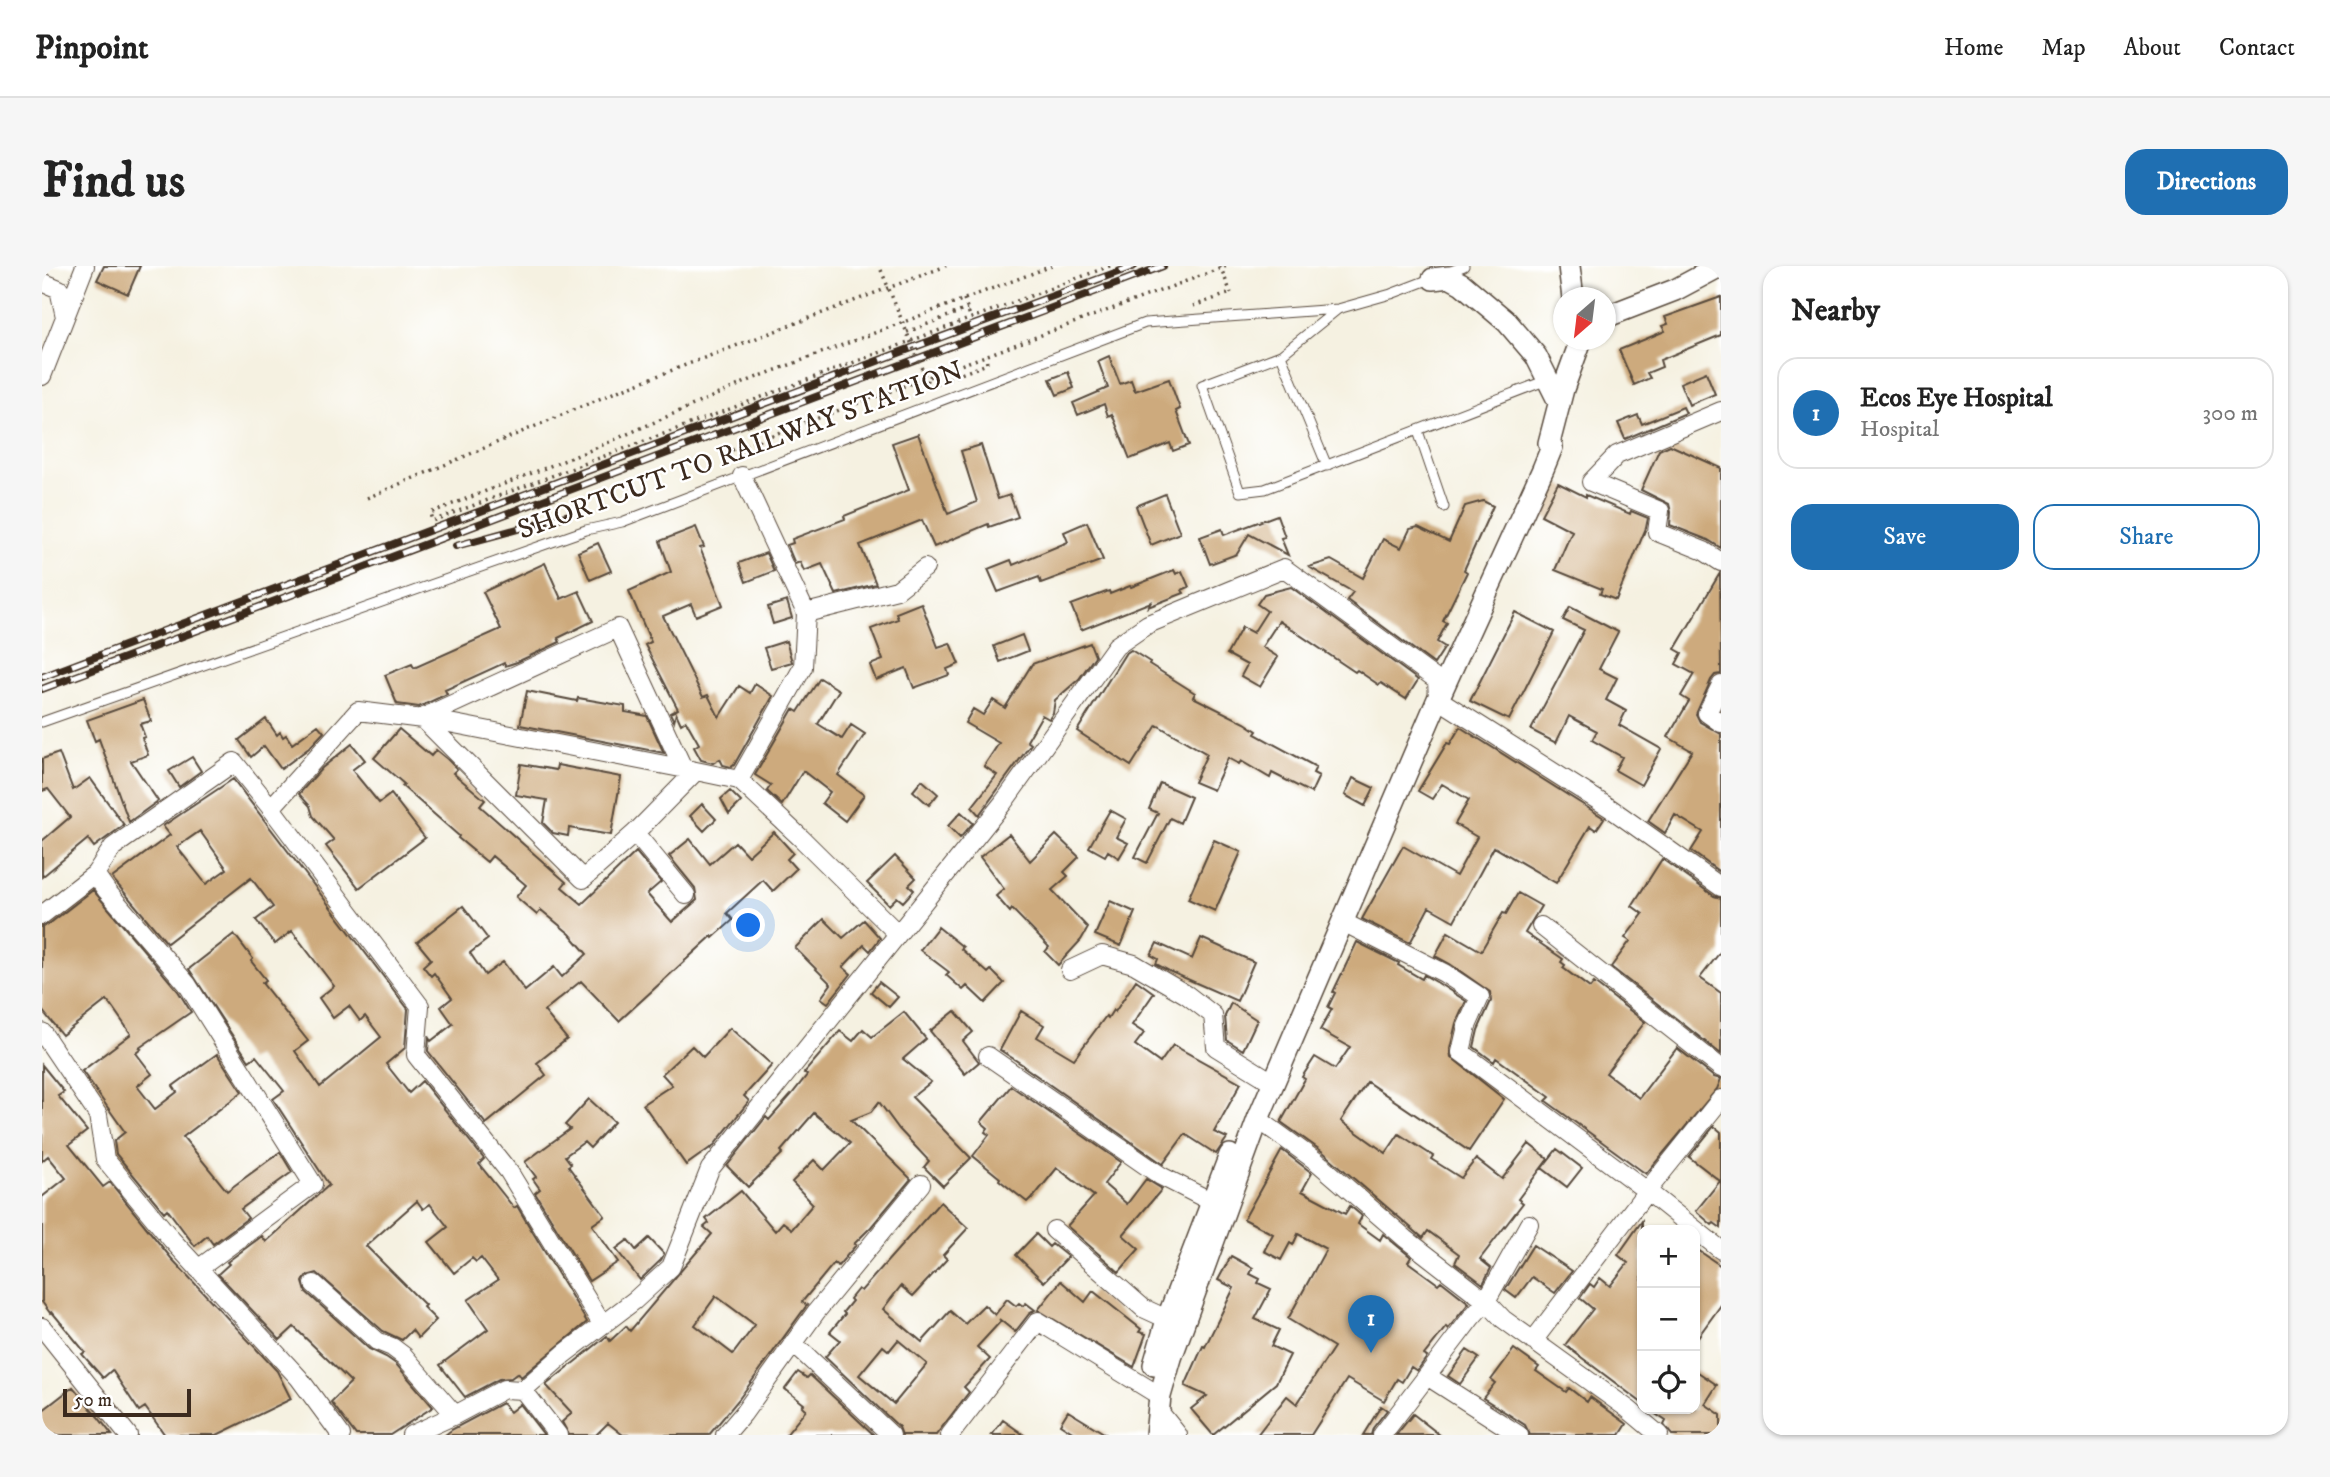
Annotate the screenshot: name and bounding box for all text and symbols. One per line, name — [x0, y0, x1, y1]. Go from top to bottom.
text: Pinpoint — [35, 28, 149, 69]
text: Home — [1944, 33, 2003, 63]
text: Map — [2041, 33, 2086, 63]
text: About — [2124, 33, 2181, 63]
text: Contact — [2219, 33, 2295, 63]
button: Directions — [2125, 149, 2288, 215]
text: Find us — [42, 151, 185, 213]
north arrow — [1553, 287, 1616, 350]
text: Nearby — [1791, 293, 1880, 330]
street label: SHORTCUT TO RAILWAY STATION — [513, 353, 968, 548]
text: Ecos Eye Hospital — [1860, 382, 2053, 415]
text: 1 — [1812, 399, 1820, 428]
text: 300 m — [2202, 399, 2258, 428]
text: Hospital — [1860, 415, 1939, 444]
button: Save — [1791, 504, 2019, 570]
button: Share — [2033, 504, 2260, 570]
your location — [731, 908, 765, 942]
map controls — [1637, 1225, 1700, 1414]
button: + — [1637, 1225, 1700, 1288]
button: − — [1637, 1288, 1700, 1351]
pin: 1 — [1348, 1295, 1394, 1353]
button: locate — [1637, 1351, 1700, 1414]
scale bar — [63, 1386, 191, 1418]
text: 50 m — [74, 1389, 112, 1412]

